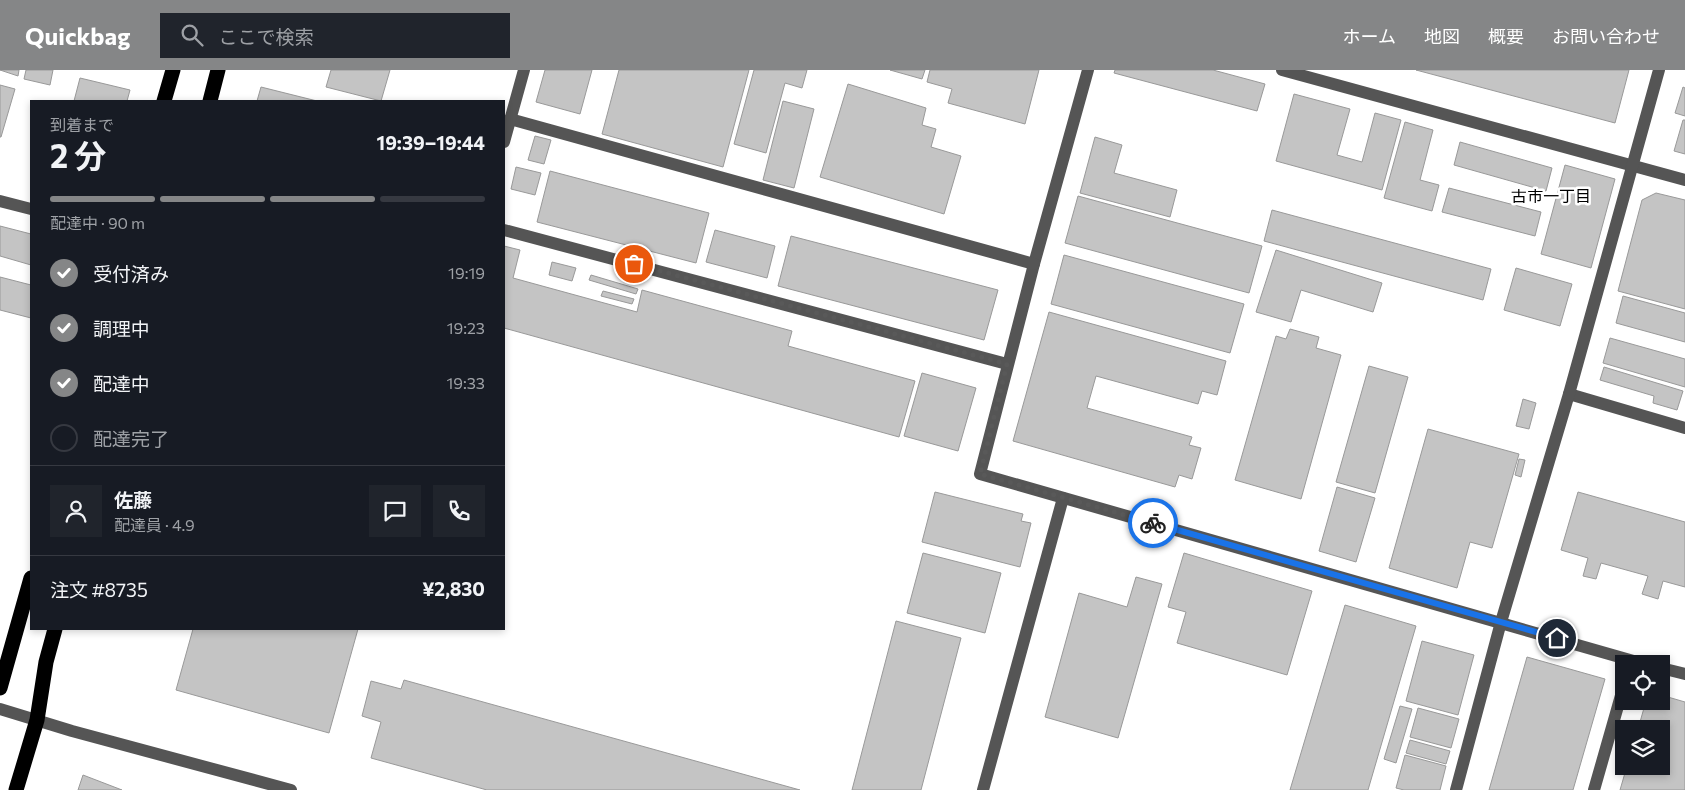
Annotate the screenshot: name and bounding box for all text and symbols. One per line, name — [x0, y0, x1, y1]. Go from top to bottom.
search box — [160, 13, 510, 58]
text: Quickbag — [25, 21, 130, 50]
icon: search — [178, 21, 206, 49]
text: ここで検索 — [218, 25, 313, 48]
text: ホーム — [1343, 25, 1396, 47]
text: 地図 — [1424, 25, 1460, 47]
text: 概要 — [1488, 25, 1524, 47]
text: お問い合わせ — [1552, 25, 1660, 47]
text: 到着まで — [50, 115, 114, 134]
text: 19:39–19:44 — [377, 131, 485, 154]
text: 2 分 — [50, 135, 106, 175]
district label: 古市一丁目 — [1511, 186, 1591, 205]
text: 配達中 · 90 m — [50, 213, 145, 232]
pin — [613, 243, 655, 285]
icon: bag — [620, 250, 648, 278]
icon: check — [50, 259, 78, 287]
text: 受付済み — [93, 262, 169, 285]
text: 19:19 — [448, 263, 485, 282]
icon: check — [50, 314, 78, 342]
text: 調理中 — [93, 317, 150, 340]
text: 19:23 — [447, 318, 485, 337]
icon: check — [50, 369, 78, 397]
text: 配達中 — [93, 372, 150, 395]
text: 19:33 — [446, 373, 485, 392]
text: 配達完了 — [93, 427, 169, 450]
button: person — [50, 485, 102, 537]
button: chat — [369, 485, 421, 537]
button: phone — [433, 485, 485, 537]
text: 佐藤 — [114, 488, 152, 511]
courier — [1128, 498, 1178, 548]
icon: bike — [1139, 509, 1167, 537]
text: 配達員 · 4.9 — [114, 515, 195, 534]
text: ¥2,830 — [422, 577, 485, 600]
text: 注文 #8735 — [50, 578, 148, 601]
pin — [1536, 617, 1578, 659]
icon: home — [1543, 624, 1571, 652]
map controls — [1615, 655, 1670, 775]
button: locate — [1615, 655, 1670, 710]
button: layers — [1615, 720, 1670, 775]

